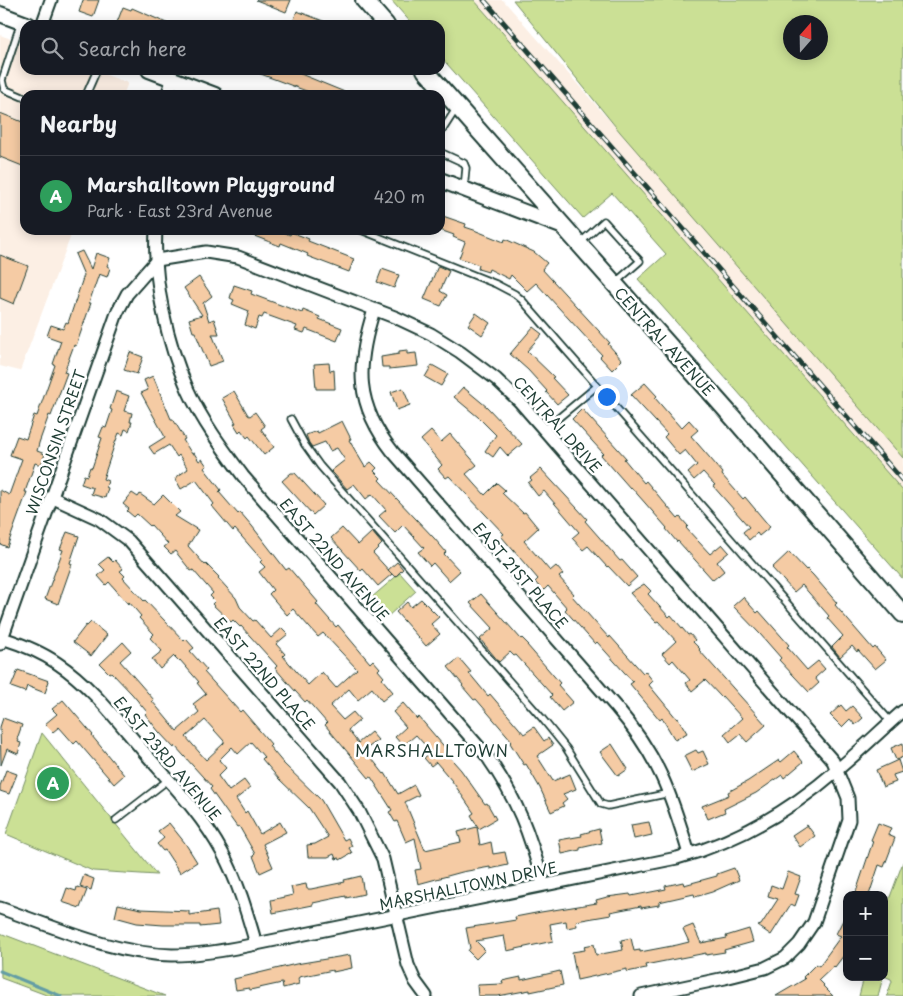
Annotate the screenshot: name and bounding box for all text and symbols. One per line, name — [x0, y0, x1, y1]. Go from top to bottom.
north arrow — [783, 15, 828, 60]
search box — [20, 20, 445, 75]
icon: search — [38, 34, 66, 62]
text: Search here — [78, 34, 187, 62]
text: Nearby — [40, 107, 117, 139]
text: Marshalltown Playground — [87, 170, 335, 198]
text: A — [50, 184, 62, 208]
text: 420 m — [374, 184, 425, 208]
text: Park · East 23rd Avenue — [87, 198, 273, 222]
street label: CENTRAL AVENUE — [610, 281, 720, 401]
street label: WISCONSIN STREET — [19, 365, 91, 518]
street label: CENTRAL DRIVE — [508, 371, 608, 477]
your location — [594, 384, 620, 410]
street label: EAST 22ND AVENUE — [275, 492, 395, 626]
street label: EAST 21ST PLACE — [468, 517, 574, 633]
street label: EAST 22ND PLACE — [209, 611, 321, 735]
street label: EAST 23RD AVENUE — [109, 691, 227, 825]
district label: MARSHALLTOWN — [355, 738, 509, 762]
pin: A — [37, 764, 69, 802]
street label: MARSHALLTOWN DRIVE — [377, 855, 559, 915]
map controls — [843, 891, 888, 981]
button: + — [843, 891, 888, 936]
button: − — [843, 936, 888, 981]

